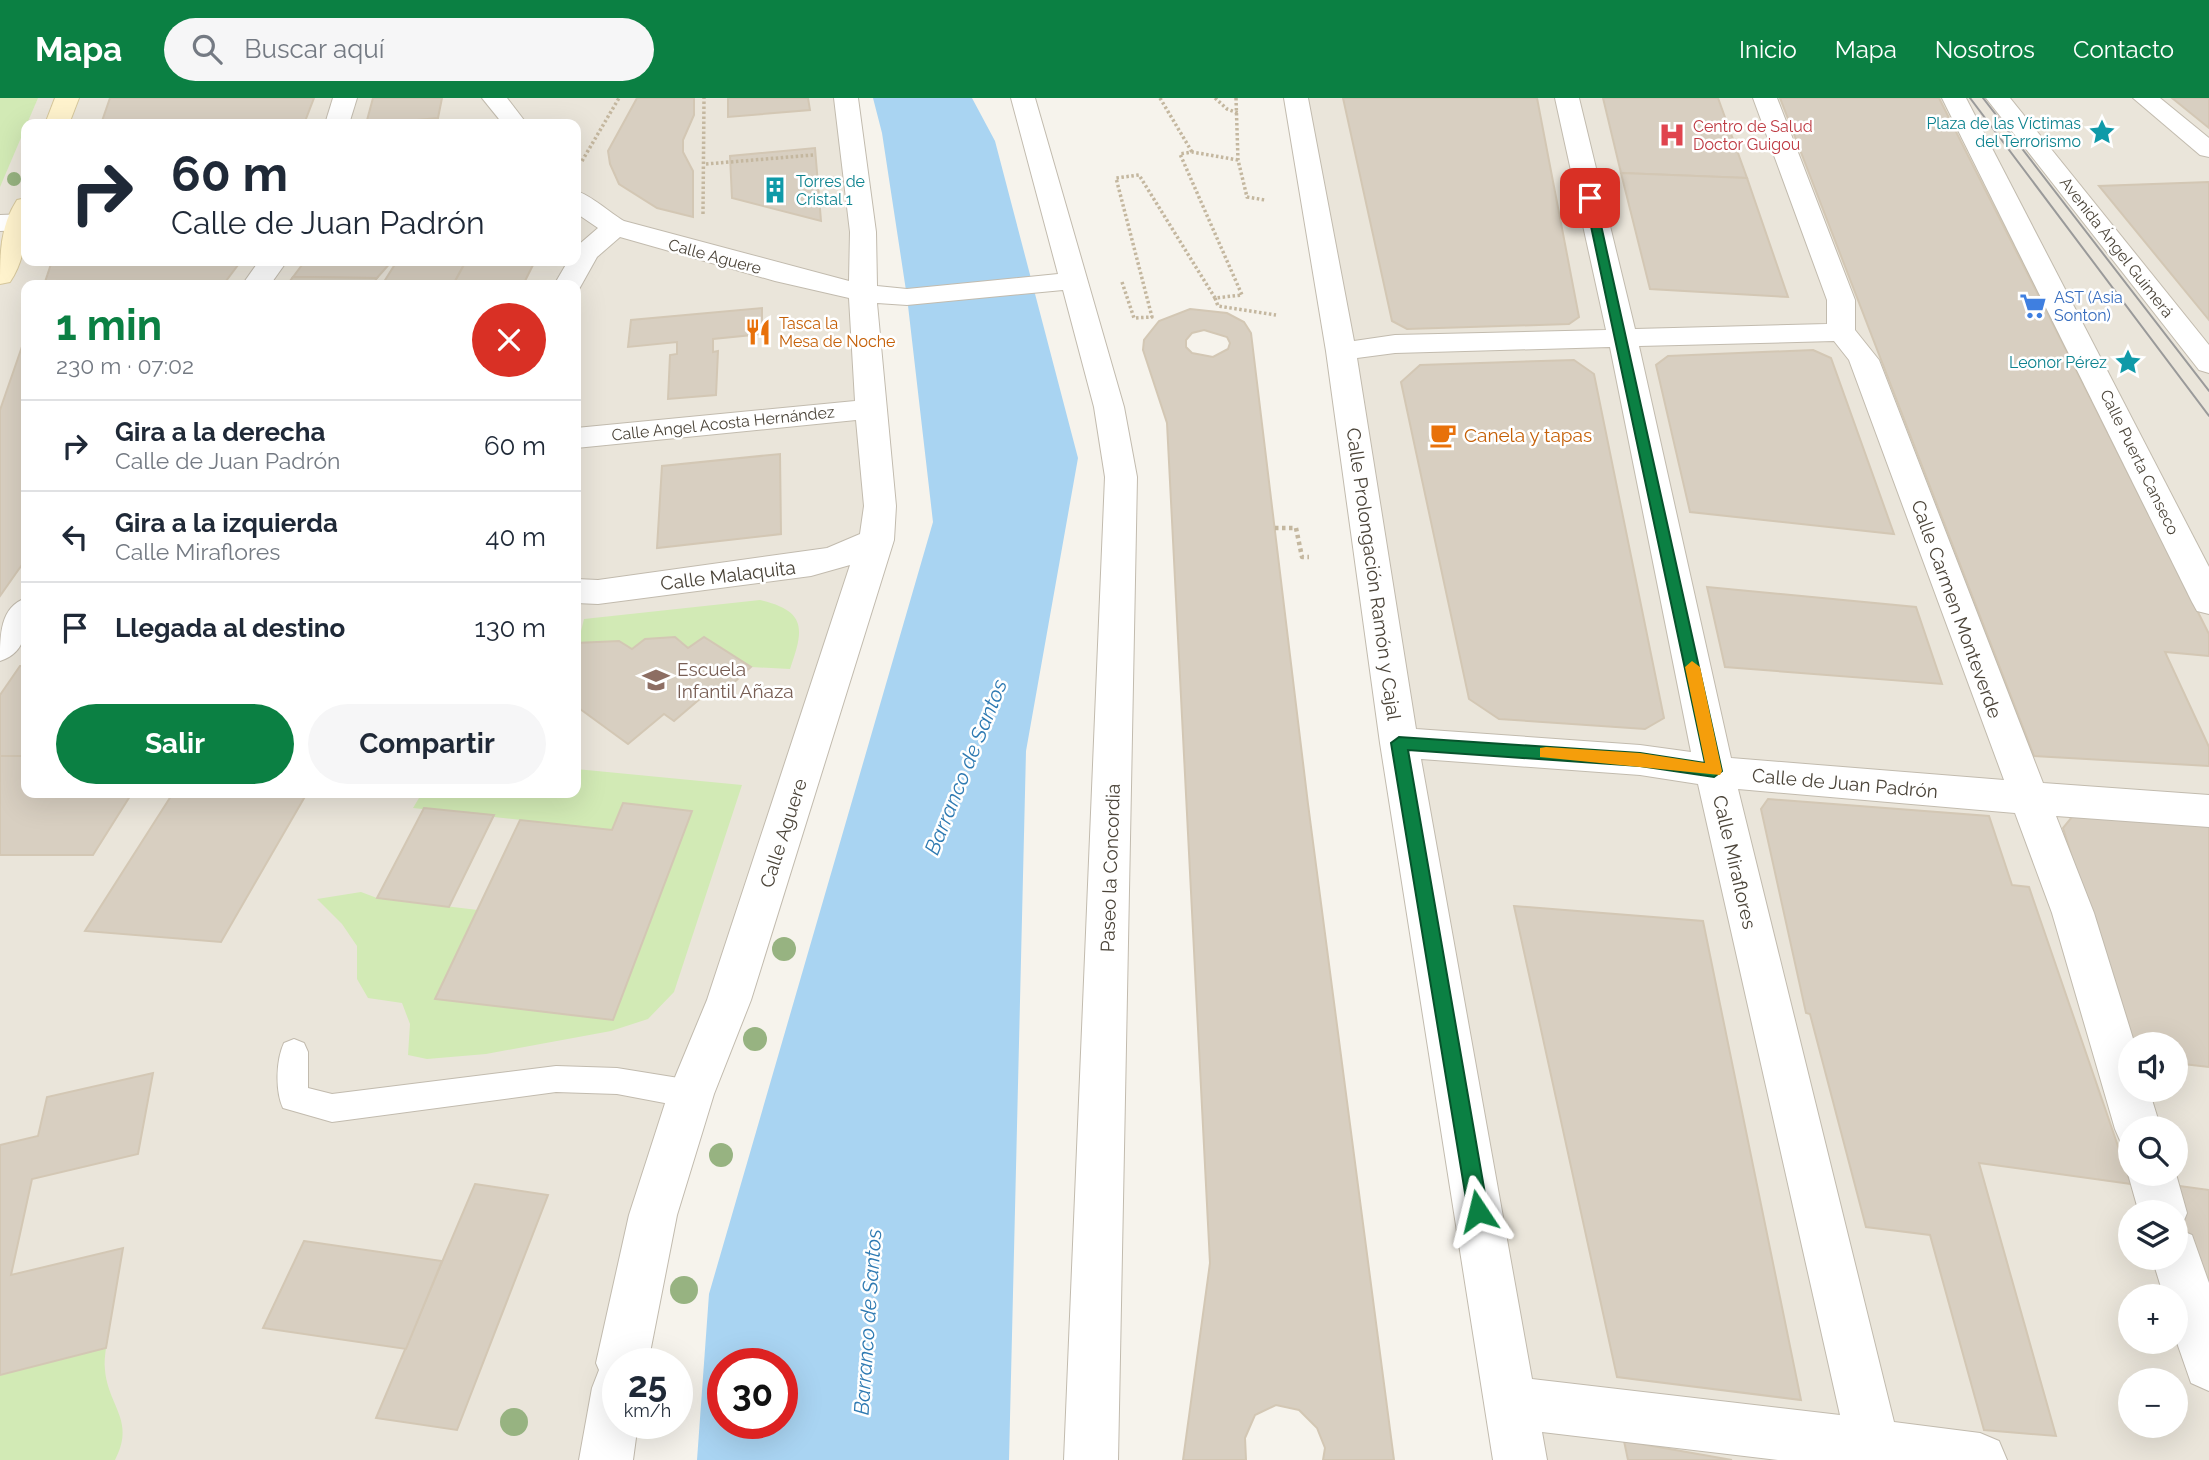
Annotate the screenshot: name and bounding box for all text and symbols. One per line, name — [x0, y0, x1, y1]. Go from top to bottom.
search box — [164, 18, 654, 81]
text: Mapa — [35, 30, 122, 69]
icon: search — [188, 30, 226, 68]
text: Buscar aquí — [244, 34, 384, 64]
text: Inicio — [1739, 35, 1797, 64]
text: Mapa — [1835, 35, 1897, 64]
text: Nosotros — [1935, 35, 2035, 64]
text: Contacto — [2073, 35, 2174, 64]
place label: Plaza de las Víctimas del Terrorismo — [1926, 114, 2081, 151]
place label: Centro de Salud Doctor Guigou — [1693, 117, 1813, 154]
place icon: Plaza de las Víctimas del Terrorismo — [2087, 117, 2117, 147]
hospital icon: Centro de Salud Doctor Guigou — [1657, 120, 1687, 150]
text: 60 m — [171, 145, 288, 202]
icon: right — [56, 147, 147, 238]
pin — [1560, 168, 1620, 228]
place label: Torres de Cristal 1 — [796, 172, 865, 209]
street label: Avenida Ángel Guimerá — [2056, 173, 2178, 321]
building icon: Torres de Cristal 1 — [760, 175, 790, 205]
icon: arrive — [1571, 179, 1609, 217]
text: Calle de Juan Padrón — [171, 204, 485, 241]
street label: Calle Aguere — [666, 235, 763, 278]
place label: AST (Asia Sonton) — [2054, 288, 2123, 325]
supermarket icon: AST (Asia Sonton) — [2018, 291, 2048, 321]
text: 1 min — [56, 301, 162, 350]
button: close — [472, 303, 546, 377]
place label: Tasca la Mesa de Noche — [779, 314, 895, 351]
restaurant icon: Tasca la Mesa de Noche — [743, 317, 773, 347]
place icon: Leonor Pérez — [2113, 347, 2143, 377]
text: 230 m · 07:02 — [56, 352, 194, 379]
place label: Leonor Pérez — [2009, 353, 2107, 372]
street label: Calle Puerta Canseco — [2096, 387, 2183, 538]
street label: Calle Angel Acosta Hernández — [611, 402, 836, 445]
text: Gira a la derecha — [115, 417, 325, 447]
cafe icon: Canela y tapas — [1428, 420, 1458, 450]
place label: Canela y tapas — [1464, 424, 1592, 446]
street label: Calle Prolongación Ramón y Cajal — [1343, 426, 1406, 723]
icon: right — [56, 427, 94, 465]
text: 60 m — [484, 431, 546, 461]
text: Calle de Juan Padrón — [115, 447, 340, 474]
street label: Calle Carmen Monteverde — [1907, 497, 2007, 721]
text: Gira a la izquierda — [115, 508, 338, 538]
icon: left — [56, 518, 94, 556]
text: 40 m — [485, 522, 546, 552]
text: Calle Miraflores — [115, 538, 280, 565]
street label: Calle Malaquita — [659, 556, 797, 594]
icon: arrive — [56, 609, 94, 647]
text: Llegada al destino — [115, 613, 345, 643]
text: 130 m — [475, 613, 546, 643]
place label: Escuela Infantil Añaza — [677, 658, 794, 702]
school or university icon: Escuela Infantil Añaza — [641, 665, 671, 695]
water label: Barranco de Santos — [919, 675, 1012, 858]
button: Salir — [56, 704, 294, 784]
button: Compartir — [308, 704, 546, 784]
street label: Calle de Juan Padrón — [1751, 764, 1939, 802]
street label: Calle Aguere — [755, 776, 811, 890]
street label: Paseo la Concordia — [1096, 783, 1124, 953]
street label: Calle Miraflores — [1709, 793, 1761, 931]
map controls — [2118, 1032, 2188, 1438]
button: sound — [2118, 1032, 2188, 1102]
button: search — [2118, 1116, 2188, 1186]
position arrow — [1441, 1174, 1515, 1248]
button: layers — [2118, 1200, 2188, 1270]
water label: Barranco de Santos — [849, 1228, 886, 1416]
button: + — [2118, 1284, 2188, 1354]
speed limit sign: 30 — [707, 1348, 798, 1439]
text: 25 — [628, 1364, 667, 1405]
button: − — [2118, 1368, 2188, 1438]
text: km/h — [624, 1400, 671, 1421]

